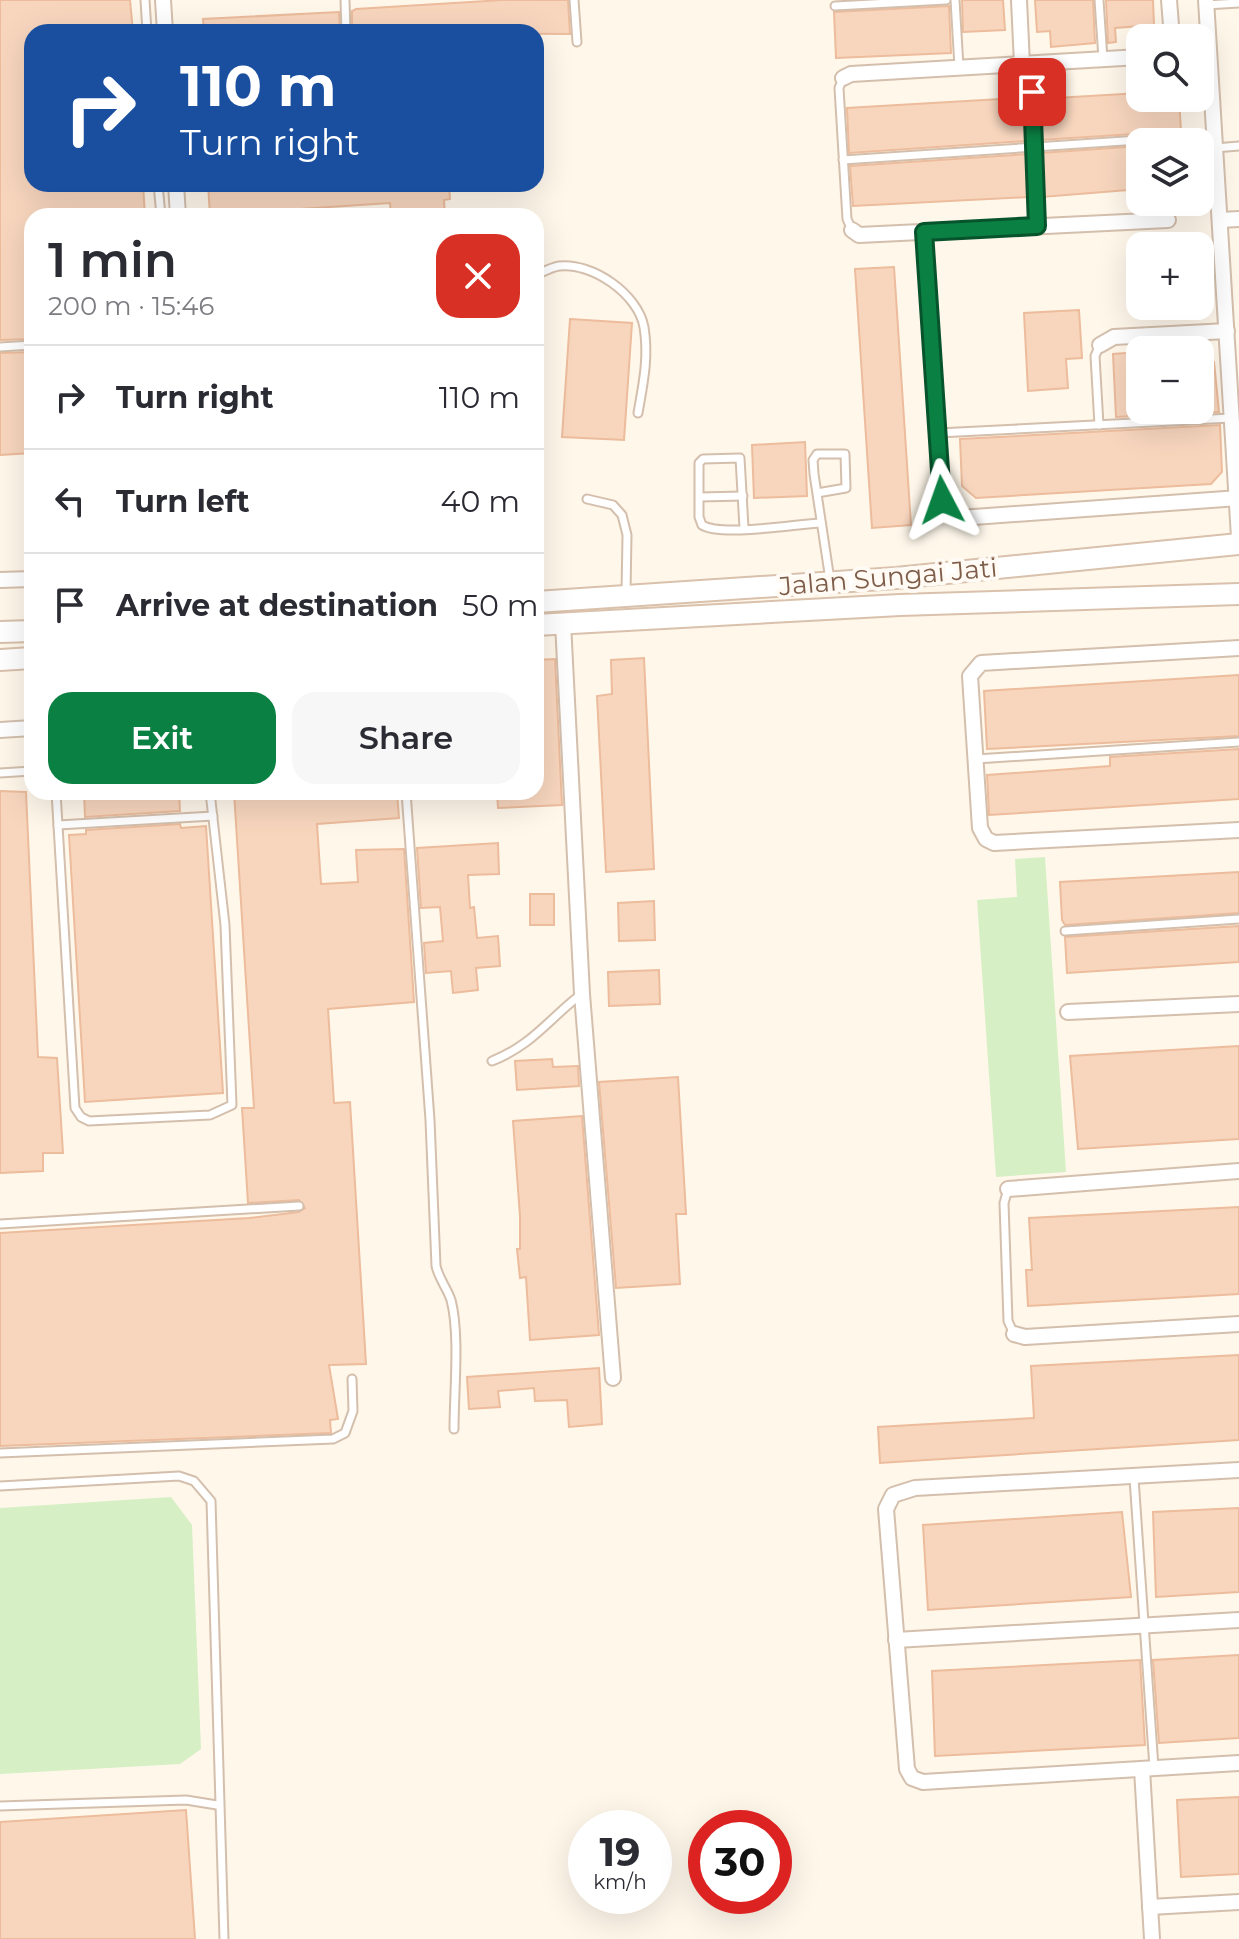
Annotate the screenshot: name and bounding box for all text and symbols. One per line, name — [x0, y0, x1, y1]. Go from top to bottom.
map controls — [1126, 24, 1214, 424]
button: search — [1126, 24, 1214, 112]
text: 110 m — [180, 52, 337, 120]
icon: right — [48, 56, 152, 160]
pin — [998, 58, 1066, 126]
icon: arrive — [1010, 70, 1054, 114]
text: Turn right — [180, 120, 360, 164]
button: layers — [1126, 128, 1214, 216]
text: 1 min — [48, 231, 177, 289]
button: + — [1126, 232, 1214, 320]
button: close — [436, 234, 520, 318]
text: 200 m · 15:46 — [48, 290, 214, 322]
button: − — [1126, 336, 1214, 424]
icon: right — [48, 375, 92, 419]
text: Turn right — [116, 379, 273, 416]
text: 110 m — [439, 379, 520, 416]
position arrow — [900, 458, 984, 542]
icon: left — [48, 479, 92, 523]
text: Turn left — [116, 483, 249, 520]
text: 40 m — [441, 483, 520, 520]
street label: Jalan Sungai Jati — [777, 552, 998, 603]
icon: arrive — [48, 583, 92, 627]
text: Arrive at destination — [116, 587, 438, 624]
text: 50 m — [462, 587, 539, 624]
button: Exit — [48, 692, 276, 784]
button: Share — [292, 692, 520, 784]
speed limit sign: 30 — [688, 1810, 792, 1914]
text: 19 — [599, 1827, 641, 1876]
text: km/h — [593, 1870, 647, 1894]

